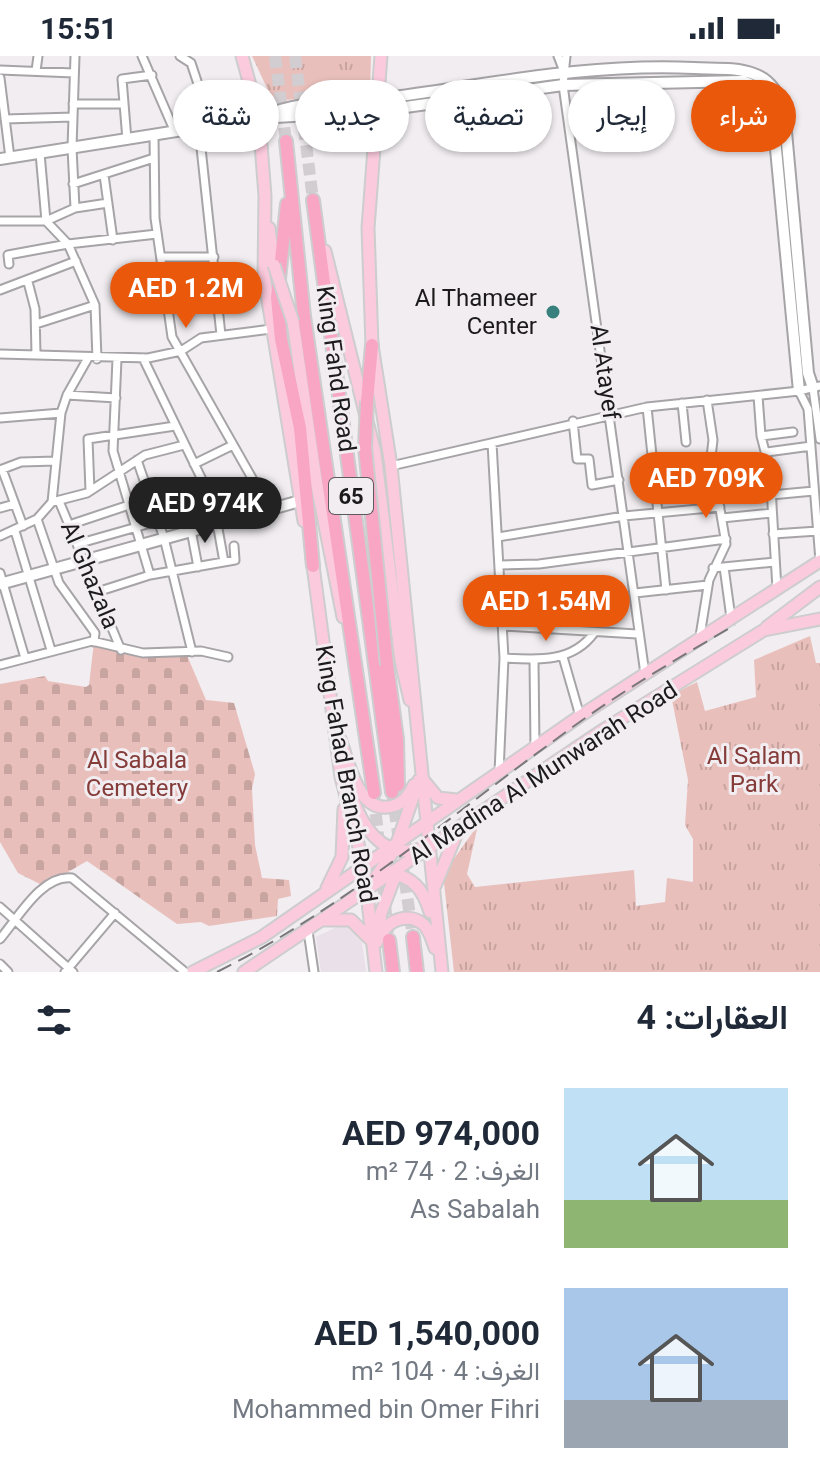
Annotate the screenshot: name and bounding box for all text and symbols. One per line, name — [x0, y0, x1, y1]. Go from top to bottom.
text: 15:51 — [40, 11, 117, 46]
chip: شقة — [173, 80, 279, 152]
chip: جديد — [295, 80, 409, 152]
chip: تصفية — [425, 80, 552, 152]
chip: إيجار — [568, 80, 675, 152]
chip: شراء — [691, 80, 796, 152]
pin: AED 1.2M — [103, 262, 269, 330]
text: AED 1.2M — [128, 273, 244, 303]
street label: King Fahd Road — [310, 284, 362, 454]
place label: Al Thameer Center — [415, 284, 537, 340]
marker: Al Thameer Center — [544, 303, 562, 321]
street label: Al Atayef — [584, 323, 626, 422]
pin: AED 709K — [623, 452, 789, 520]
text: AED 709K — [648, 463, 764, 493]
pin: AED 974K — [122, 477, 288, 545]
road number: 65 — [329, 478, 373, 514]
text: AED 974K — [147, 488, 263, 518]
street label: Al Ghazala — [55, 517, 125, 633]
pin: AED 1.54M — [454, 575, 638, 643]
text: AED 1.54M — [481, 586, 611, 616]
street label: King Fahad Branch Road — [310, 643, 382, 905]
street label: Al Madina Al Munwarah Road — [404, 676, 682, 870]
park label: Al Salam Park — [707, 742, 801, 798]
park label: Al Sabala Cemetery — [86, 746, 189, 802]
text: العقارات: 4 — [636, 997, 788, 1037]
icon: filters — [32, 998, 76, 1042]
text: AED 974,000 — [342, 1113, 540, 1153]
icon: home — [628, 1120, 724, 1216]
text: الغرف: 2 · 74 m² — [366, 1156, 540, 1186]
text: As Sabalah — [410, 1194, 540, 1224]
text: AED 1,540,000 — [314, 1313, 540, 1353]
icon: home — [628, 1320, 724, 1416]
text: الغرف: 4 · 104 m² — [351, 1356, 540, 1386]
text: Mohammed bin Omer Fihri — [232, 1394, 540, 1424]

